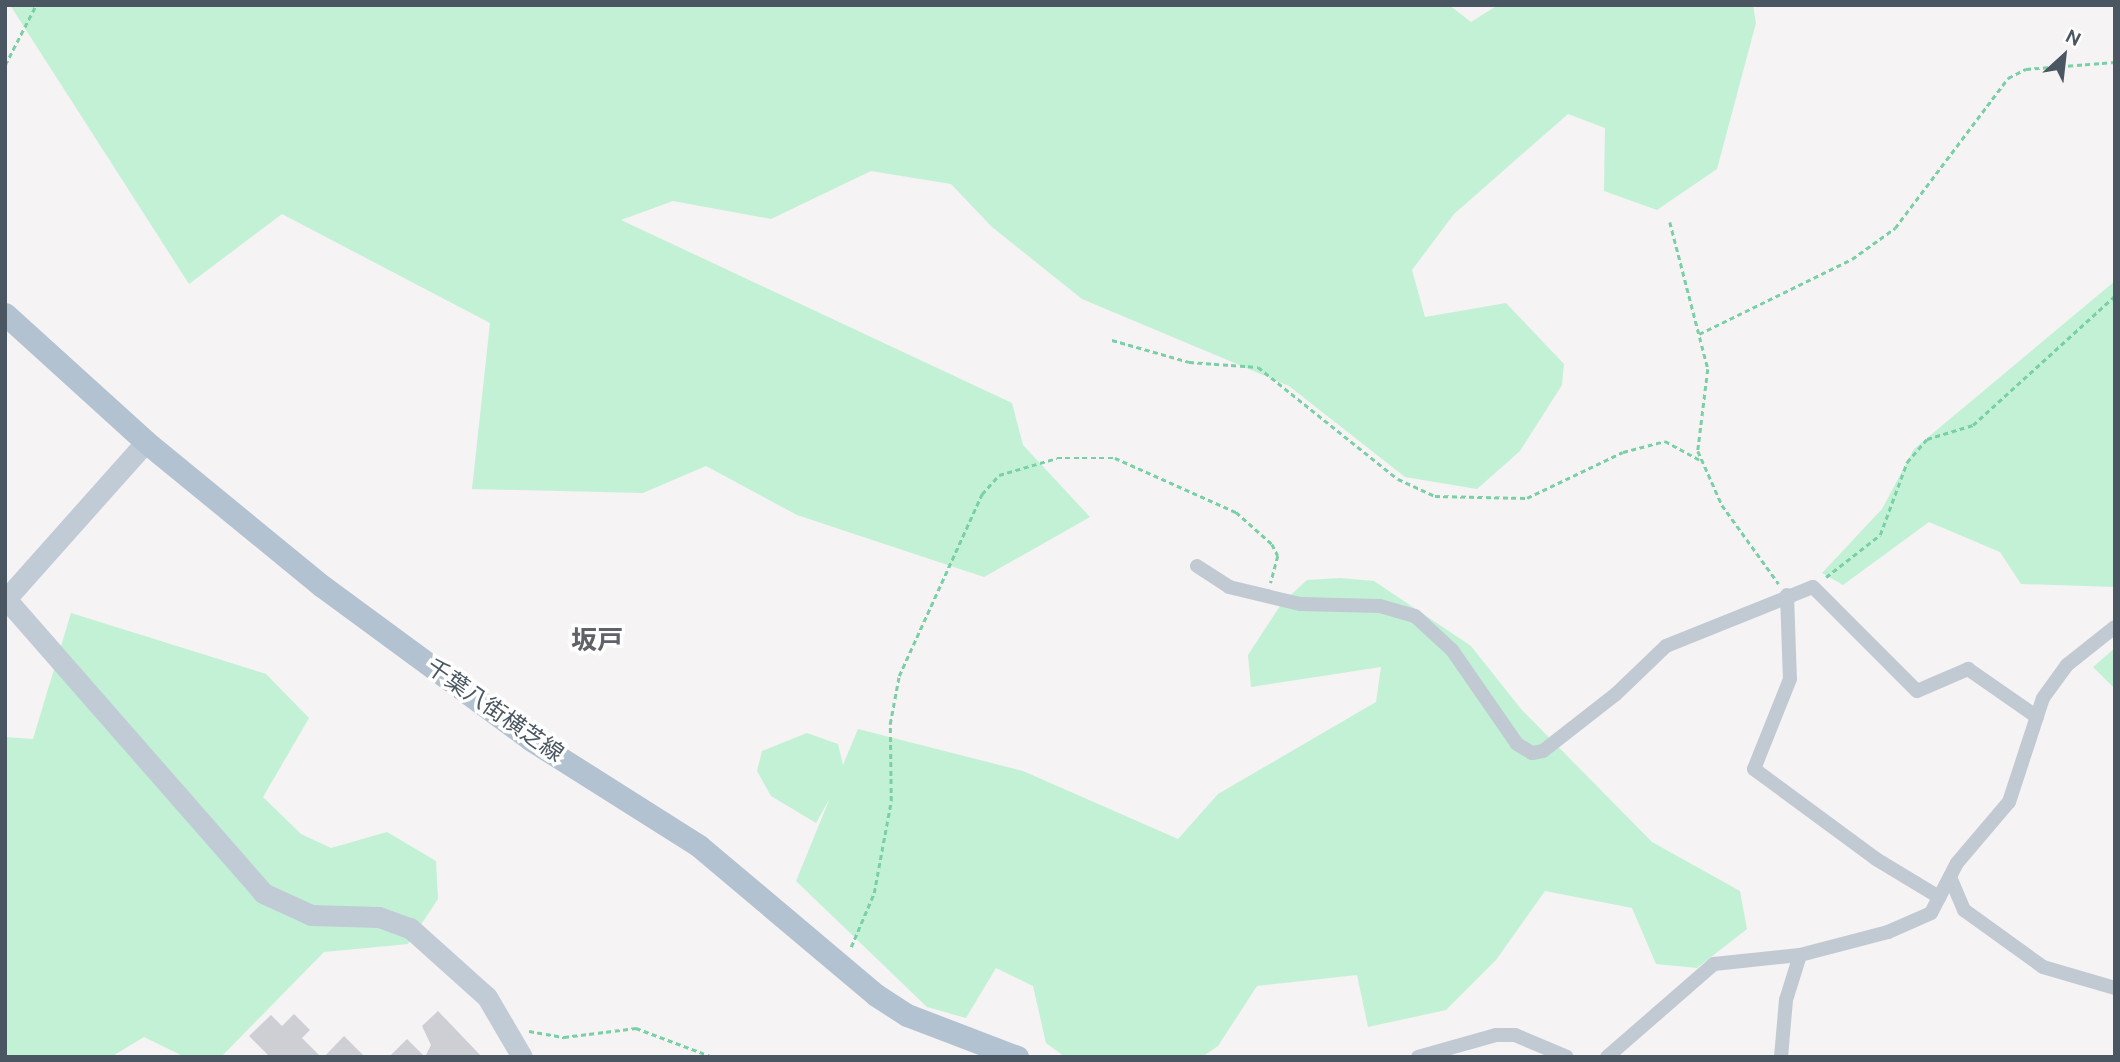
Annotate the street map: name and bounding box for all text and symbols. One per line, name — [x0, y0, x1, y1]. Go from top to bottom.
north arrow — [2029, 21, 2099, 91]
text: N — [2062, 24, 2085, 50]
district label: 坂戸 — [571, 624, 623, 656]
street label: 千葉八街横芝線 — [421, 653, 569, 767]

